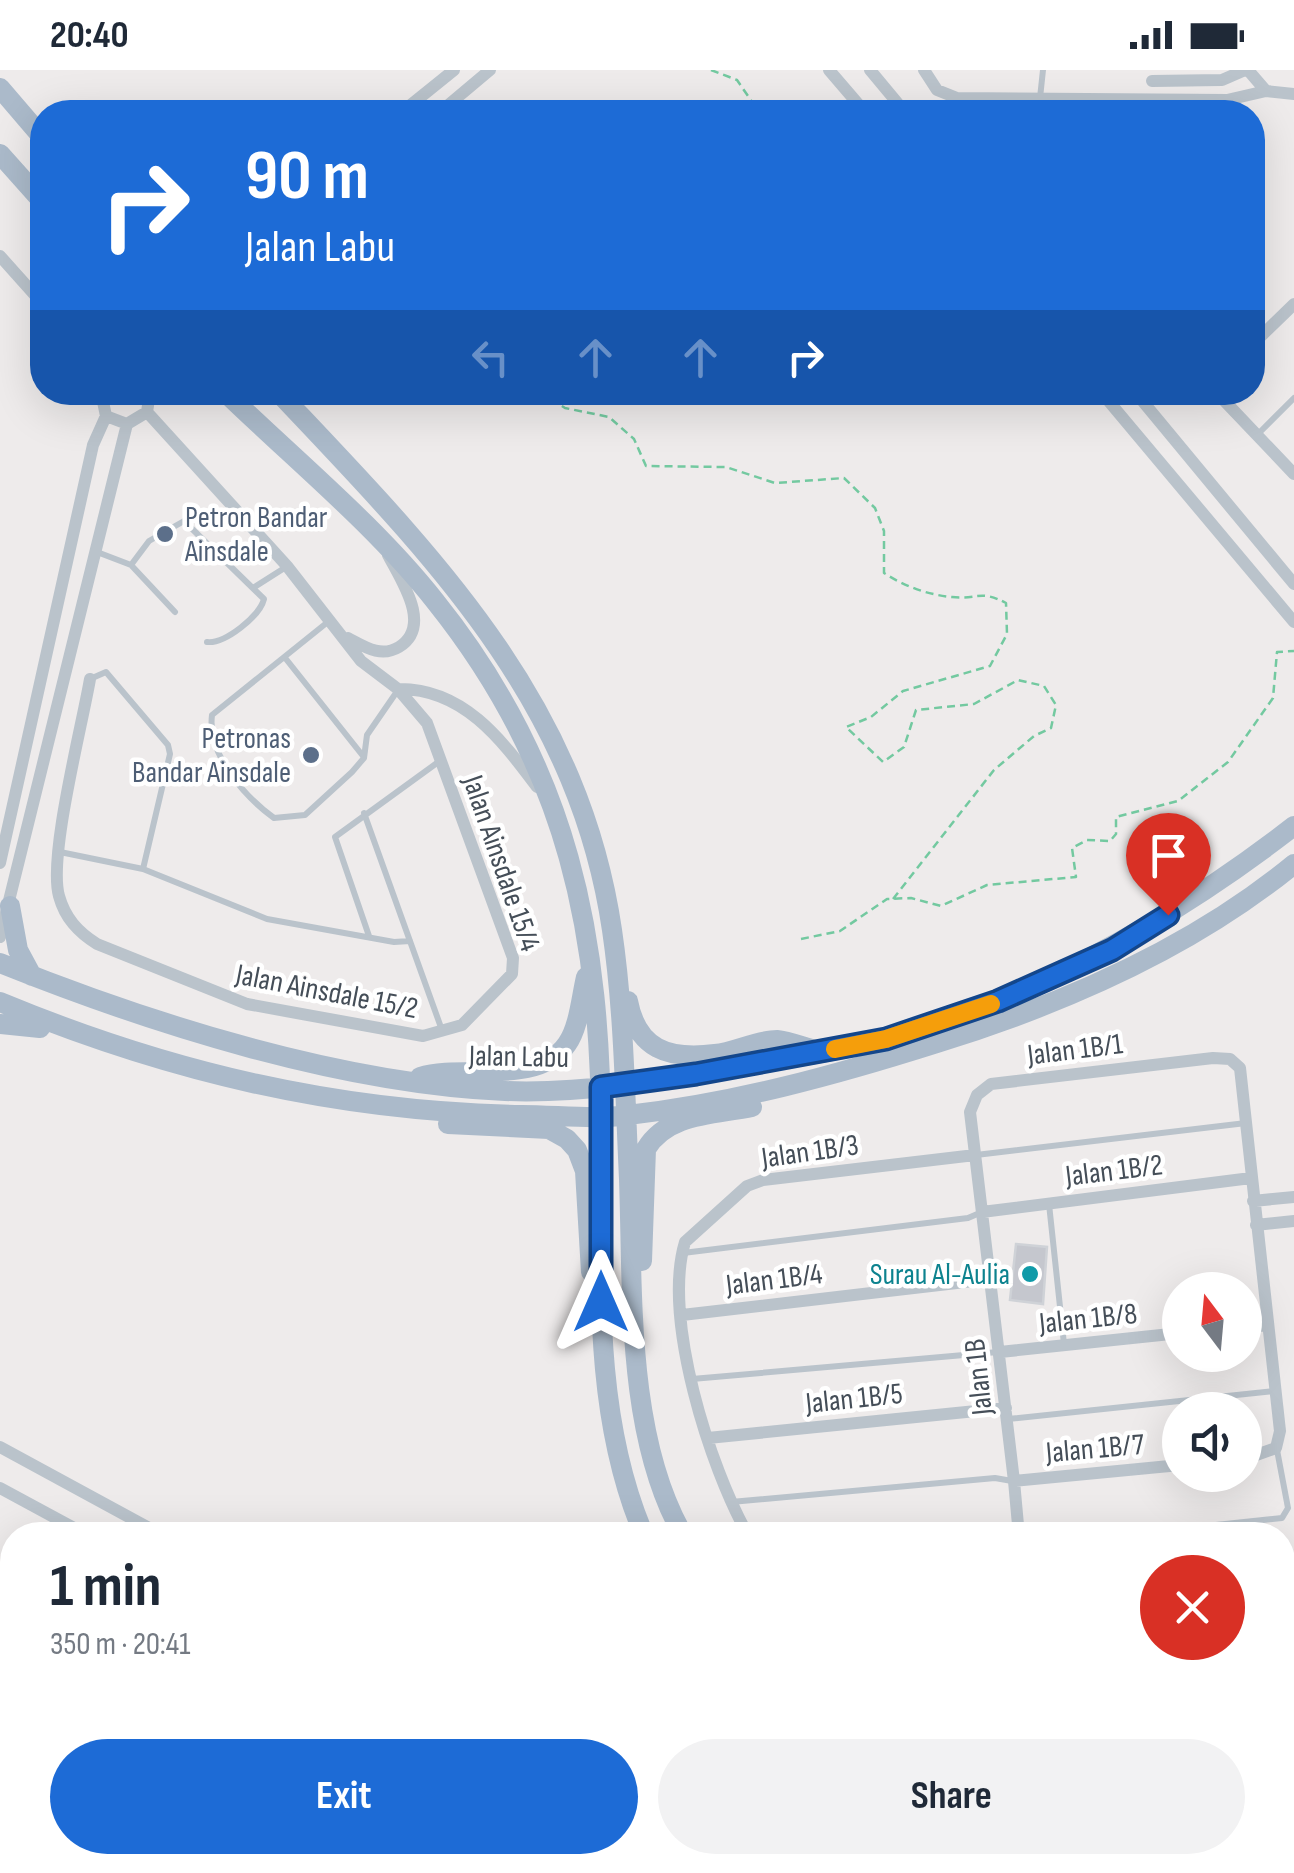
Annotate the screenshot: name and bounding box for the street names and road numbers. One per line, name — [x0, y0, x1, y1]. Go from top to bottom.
street label: Jalan Ainsdale 15/4 — [454, 770, 548, 956]
street label: Jalan Ainsdale 15/2 — [232, 957, 421, 1027]
street label: Jalan 1B/1 — [1024, 1026, 1125, 1074]
street label: Jalan Labu — [468, 1038, 569, 1076]
street label: Jalan 1B/3 — [758, 1127, 861, 1177]
street label: Jalan 1B/2 — [1063, 1147, 1165, 1195]
street label: Jalan 1B/4 — [723, 1256, 824, 1304]
street label: Jalan 1B/8 — [1036, 1296, 1139, 1342]
street label: Jalan 1B — [957, 1337, 1001, 1418]
street label: Jalan 1B/5 — [803, 1376, 904, 1422]
street label: Jalan 1B/7 — [1043, 1427, 1146, 1471]

